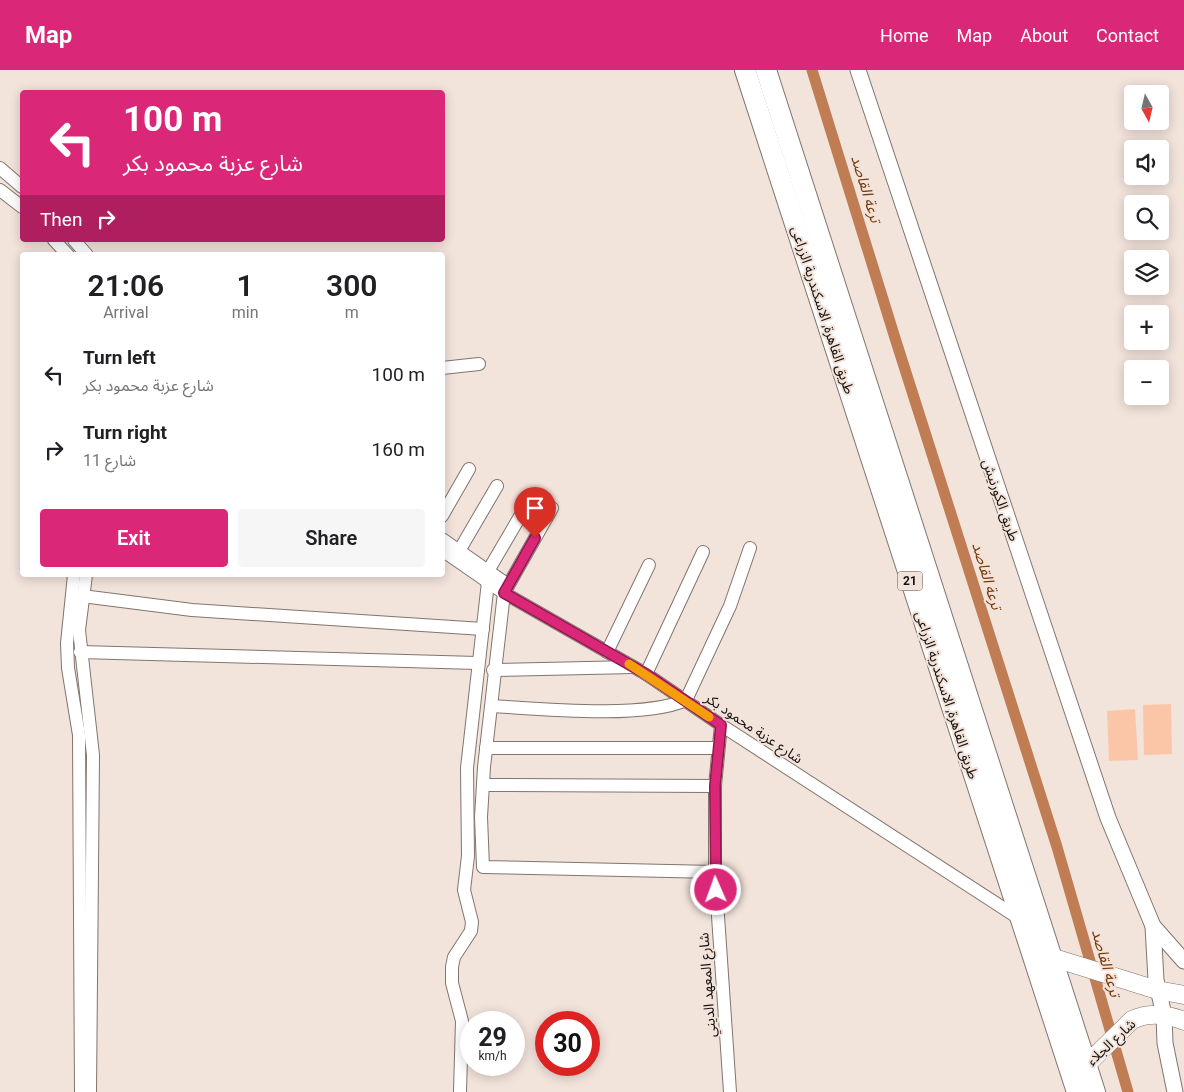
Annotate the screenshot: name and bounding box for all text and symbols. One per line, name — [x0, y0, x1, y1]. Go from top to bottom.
text: Map — [25, 21, 72, 49]
text: Home — [880, 25, 929, 46]
text: Map — [957, 25, 992, 46]
text: About — [1020, 25, 1068, 46]
text: Contact — [1096, 25, 1159, 46]
north arrow — [1124, 85, 1169, 130]
map controls — [1124, 85, 1169, 405]
text: 100 m — [123, 99, 222, 140]
icon: left — [40, 110, 105, 175]
button: sound — [1124, 140, 1169, 185]
text: شارع عزبة محمود بكر — [123, 151, 303, 176]
water label: ترعة القاصد — [847, 153, 886, 227]
button: search — [1124, 195, 1169, 240]
icon: right — [92, 205, 120, 233]
text: Then — [40, 208, 82, 231]
street label: طريق القاهرة, الاسكندرية الزراعى — [786, 224, 858, 397]
button: layers — [1124, 250, 1169, 295]
text: 21:06 — [88, 268, 164, 303]
text: 1 — [237, 268, 254, 303]
text: 300 — [326, 268, 377, 303]
text: Arrival — [103, 303, 149, 322]
text: min — [232, 303, 259, 322]
text: m — [345, 303, 359, 322]
button: + — [1124, 305, 1169, 350]
text: Turn left — [83, 346, 156, 369]
button: − — [1124, 360, 1169, 405]
icon: left — [40, 361, 68, 389]
text: 100 m — [372, 363, 425, 386]
text: شارع عزبة محمود بكر — [83, 376, 214, 395]
text: Turn right — [83, 421, 167, 444]
icon: right — [40, 436, 68, 464]
text: 160 m — [372, 438, 425, 461]
text: شارع 11 — [83, 451, 136, 470]
street label: طريق الكورنيش — [978, 457, 1023, 544]
pin — [514, 487, 556, 538]
icon: arrive — [521, 494, 549, 522]
button: Exit — [40, 509, 228, 567]
button: Share — [238, 509, 425, 567]
water label: ترعة القاصد — [968, 540, 1007, 614]
road number: 21 — [898, 572, 922, 590]
street label: طريق القاهرة, الاسكندرية الزراعى — [910, 609, 982, 782]
street label: شارع عزبة محمود بكر — [700, 689, 806, 769]
position arrow — [689, 863, 741, 915]
water label: ترعة القاصد — [1088, 927, 1125, 1001]
street label: شارع المعهد الديني — [695, 932, 722, 1038]
speed limit sign: 30 — [535, 1011, 600, 1076]
street label: شارع الجلاء — [1083, 1015, 1141, 1071]
text: 29 — [478, 1023, 507, 1052]
text: km/h — [478, 1049, 507, 1063]

